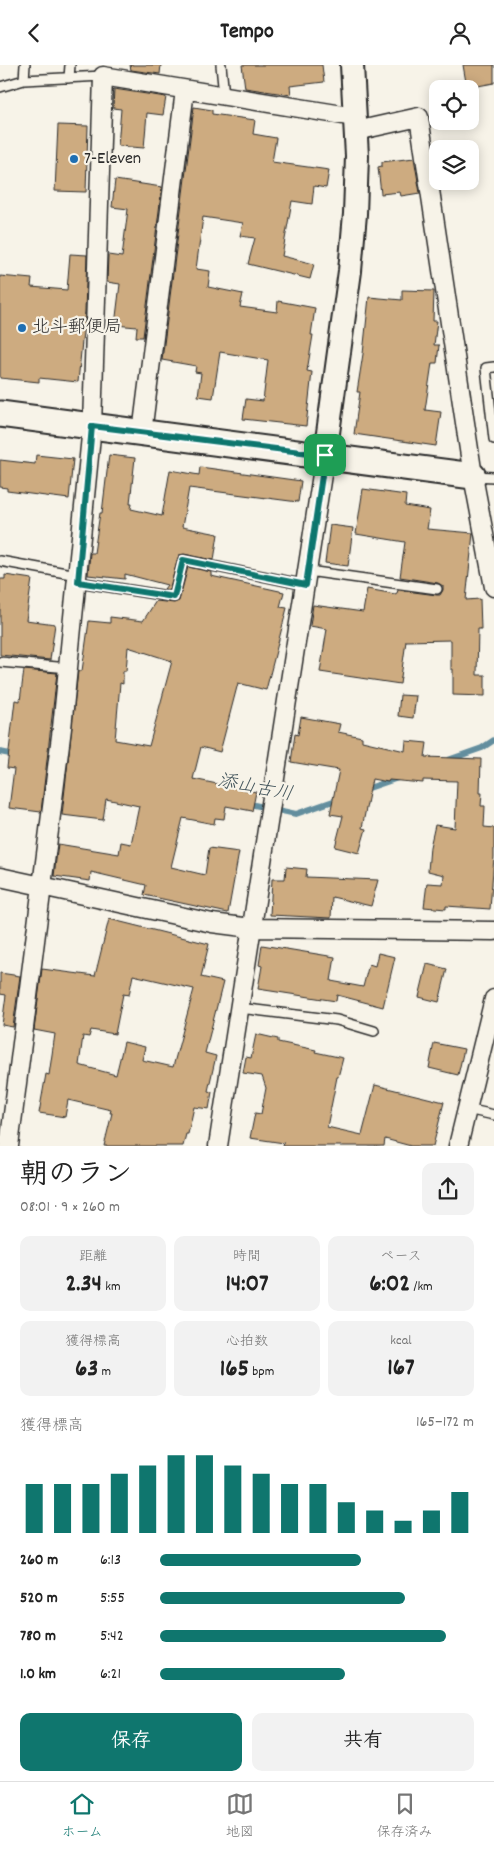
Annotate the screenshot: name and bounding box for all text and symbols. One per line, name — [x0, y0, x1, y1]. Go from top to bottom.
text: Tempo — [220, 17, 274, 48]
icon: back — [20, 19, 48, 47]
icon: person — [446, 19, 474, 47]
map controls — [429, 80, 479, 190]
button: locate — [429, 80, 479, 130]
button: layers — [429, 140, 479, 190]
place label: 7-Eleven — [84, 147, 141, 172]
marker: 7-Eleven — [68, 153, 80, 165]
place label: 北斗郵便局 — [32, 316, 122, 341]
marker: 北斗郵便局 — [16, 322, 28, 334]
pin — [304, 434, 346, 476]
icon: arrive — [311, 441, 339, 469]
water label: 添山古川 — [215, 768, 295, 810]
text: 朝のラン — [20, 1157, 132, 1197]
button: share — [422, 1163, 474, 1215]
text: 08:01 · 9 × 260 m — [20, 1196, 120, 1219]
text: 距離 — [79, 1247, 107, 1267]
text: 時間 — [233, 1247, 261, 1267]
text: ペース — [380, 1247, 422, 1267]
text: 2.34 — [65, 1267, 102, 1303]
text: 14:07 — [225, 1267, 269, 1303]
text: 6:02 — [369, 1267, 410, 1303]
text: km — [102, 1277, 121, 1297]
text: /km — [410, 1277, 433, 1297]
text: kcal — [390, 1331, 412, 1351]
text: 獲得標高 — [65, 1332, 121, 1352]
text: 心拍数 — [226, 1332, 268, 1352]
text: 167 — [387, 1351, 415, 1387]
text: 63 — [75, 1352, 98, 1388]
text: 165 — [220, 1352, 249, 1388]
text: m — [98, 1362, 111, 1382]
text: bpm — [249, 1362, 274, 1382]
text: 165–172 m — [416, 1411, 474, 1434]
text: 獲得標高 — [20, 1415, 84, 1438]
text: 260 m — [20, 1549, 58, 1572]
text: 6:13 — [100, 1549, 121, 1572]
text: 520 m — [20, 1587, 58, 1610]
text: 5:55 — [100, 1587, 125, 1610]
text: 780 m — [20, 1625, 56, 1648]
text: 5:42 — [100, 1625, 124, 1648]
text: 1.0 km — [20, 1663, 56, 1686]
text: 6:21 — [100, 1663, 121, 1686]
button: 保存 — [20, 1713, 242, 1771]
button: 共有 — [252, 1713, 474, 1771]
tab: ホーム — [61, 1790, 103, 1843]
tab: 地図 — [226, 1790, 254, 1843]
tab: 保存済み — [377, 1790, 433, 1843]

